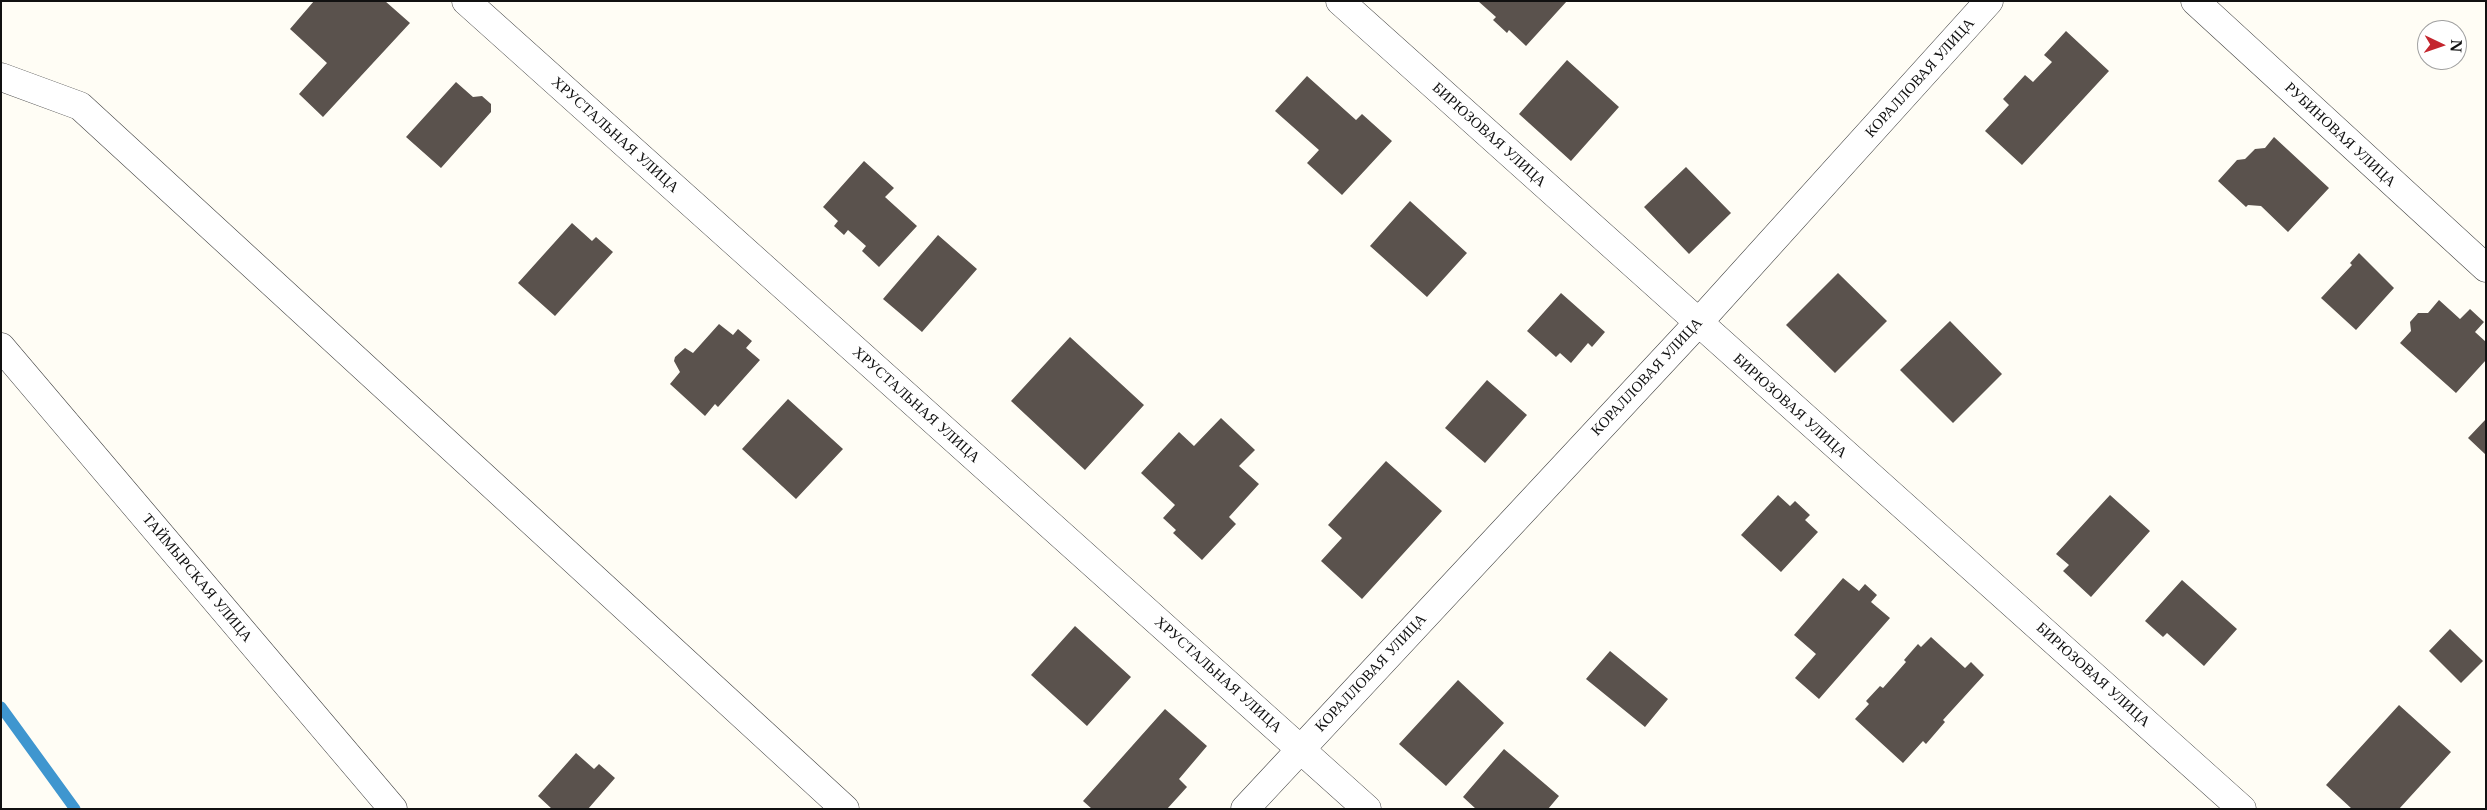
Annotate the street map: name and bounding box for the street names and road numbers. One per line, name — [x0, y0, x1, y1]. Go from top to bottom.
street label: КОРАЛЛОВАЯ УЛИЦА — [1862, 14, 1978, 142]
street label: ХРУСТАЛЬНАЯ УЛИЦА — [548, 73, 682, 197]
street label: БИРЮЗОВАЯ УЛИЦА — [1428, 79, 1550, 191]
street label: РУБИНОВАЯ УЛИЦА — [2281, 79, 2399, 191]
street label: КОРАЛЛОВАЯ УЛИЦА — [1588, 314, 1706, 440]
street label: ХРУСТАЛЬНАЯ УЛИЦА — [849, 343, 983, 467]
street label: БИРЮЗОВАЯ УЛИЦА — [1729, 350, 1851, 462]
street label: ТАЙМЫРСКАЯ УЛИЦА — [138, 510, 256, 646]
street label: КОРАЛЛОВАЯ УЛИЦА — [1312, 610, 1430, 736]
street label: ХРУСТАЛЬНАЯ УЛИЦА — [1151, 613, 1285, 737]
street label: БИРЮЗОВАЯ УЛИЦА — [2032, 619, 2154, 731]

